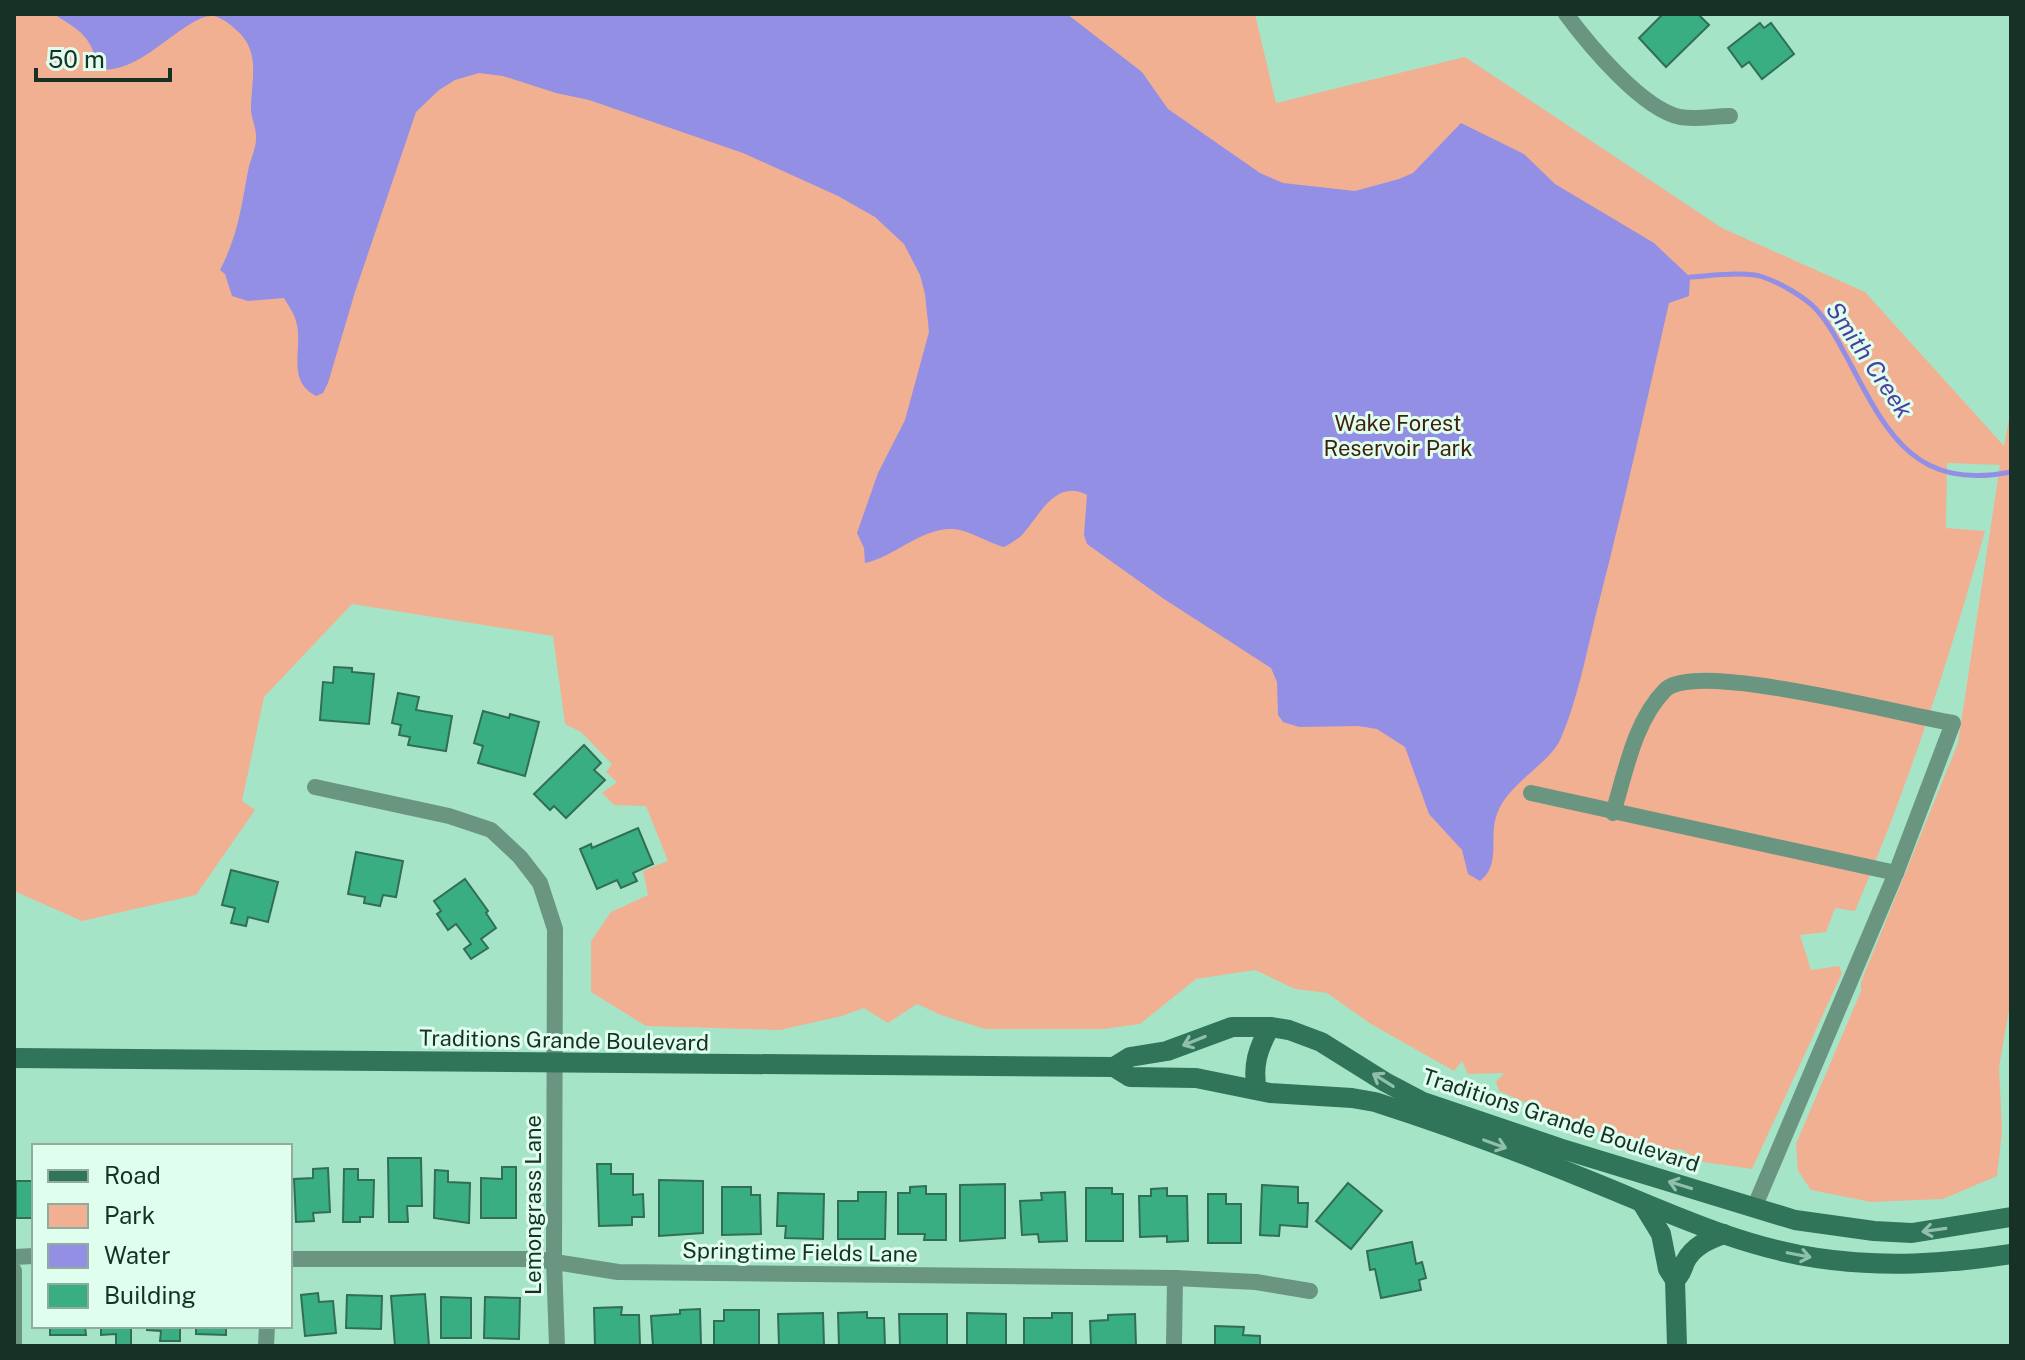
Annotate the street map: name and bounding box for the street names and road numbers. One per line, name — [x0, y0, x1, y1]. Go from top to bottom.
street label: Traditions Grande Boulevard — [419, 1024, 709, 1056]
street label: Traditions Grande Boulevard — [1419, 1063, 1703, 1177]
street label: Lemongrass Lane — [520, 1115, 546, 1295]
street label: Springtime Fields Lane — [682, 1237, 918, 1267]

